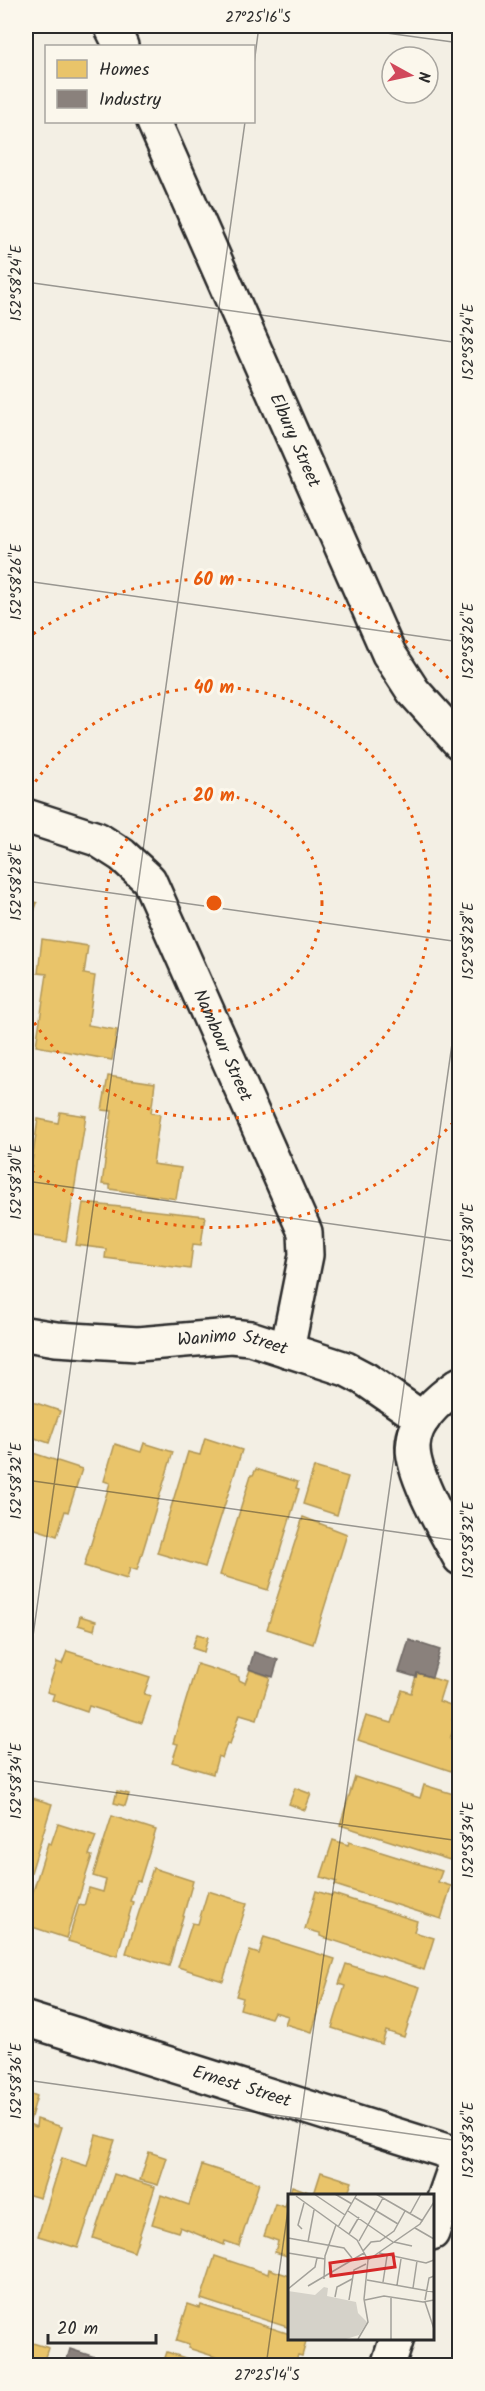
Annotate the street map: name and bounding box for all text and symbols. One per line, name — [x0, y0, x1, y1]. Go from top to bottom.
text: 27°25'16"S — [225, 6, 291, 30]
legend — [45, 45, 255, 123]
north arrow — [380, 45, 440, 105]
text: Homes — [99, 56, 150, 85]
text: N — [410, 70, 436, 84]
text: Industry — [99, 86, 161, 115]
text: 152°58'24"E — [5, 244, 29, 321]
text: 152°58'24"E — [457, 303, 481, 380]
street label: Elbury Street — [261, 389, 329, 493]
text: 152°58'26"E — [5, 542, 29, 620]
text: 60 m — [194, 566, 235, 595]
text: 152°58'26"E — [457, 601, 481, 679]
text: 40 m — [194, 674, 235, 703]
text: 20 m — [193, 782, 235, 811]
text: 152°58'28"E — [5, 842, 29, 921]
centre of rings — [204, 893, 224, 913]
text: 152°58'28"E — [457, 901, 481, 980]
street label: Nambour Street — [185, 985, 260, 1107]
text: 152°58'30"E — [5, 1143, 29, 1220]
text: 152°58'30"E — [457, 1202, 481, 1279]
street label: Wanimo Street — [176, 1321, 292, 1364]
text: 152°58'32"E — [5, 1441, 29, 1519]
text: 152°58'32"E — [457, 1500, 481, 1578]
text: 152°58'34"E — [5, 1742, 29, 1819]
text: 152°58'34"E — [457, 1801, 481, 1878]
text: 152°58'36"E — [5, 2042, 29, 2119]
street label: Ernest Street — [189, 2058, 295, 2116]
text: 152°58'36"E — [457, 2101, 481, 2178]
inset map — [288, 2194, 434, 2340]
scale bar — [48, 2307, 156, 2345]
text: 20 m — [57, 2315, 98, 2344]
text: 27°25'14"S — [234, 2364, 300, 2388]

